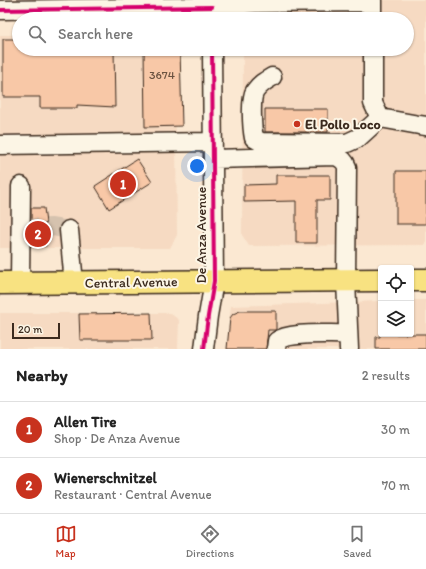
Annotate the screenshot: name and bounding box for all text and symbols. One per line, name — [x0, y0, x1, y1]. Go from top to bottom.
search box — [12, 12, 414, 56]
icon: search — [26, 23, 48, 45]
text: Search here — [58, 25, 133, 43]
house number: 3674 — [149, 68, 175, 82]
place label: El Pollo Loco — [305, 116, 381, 133]
marker: El Pollo Loco — [292, 119, 302, 129]
your location — [187, 156, 207, 176]
pin: 1 — [110, 169, 136, 199]
street label: De Anza Avenue — [193, 186, 210, 283]
pin: 2 — [25, 219, 51, 249]
map controls — [378, 265, 414, 337]
button: locate — [378, 265, 414, 301]
street label: Central Avenue — [84, 273, 178, 292]
button: layers — [378, 301, 414, 337]
scale bar — [12, 321, 60, 340]
text: 20 m — [18, 323, 42, 336]
text: Nearby — [16, 365, 68, 385]
text: 2 results — [362, 368, 410, 383]
text: Allen Tire — [54, 413, 117, 431]
text: 1 — [26, 422, 32, 437]
text: 30 m — [381, 422, 410, 437]
text: Shop · De Anza Avenue — [54, 431, 180, 446]
text: Wienerschnitzel — [54, 469, 157, 487]
text: 2 — [26, 478, 32, 493]
text: 70 m — [382, 478, 410, 493]
text: Restaurant · Central Avenue — [54, 487, 212, 502]
tab: Map — [55, 523, 77, 560]
tab: Directions — [186, 523, 234, 560]
tab: Saved — [343, 523, 371, 560]

